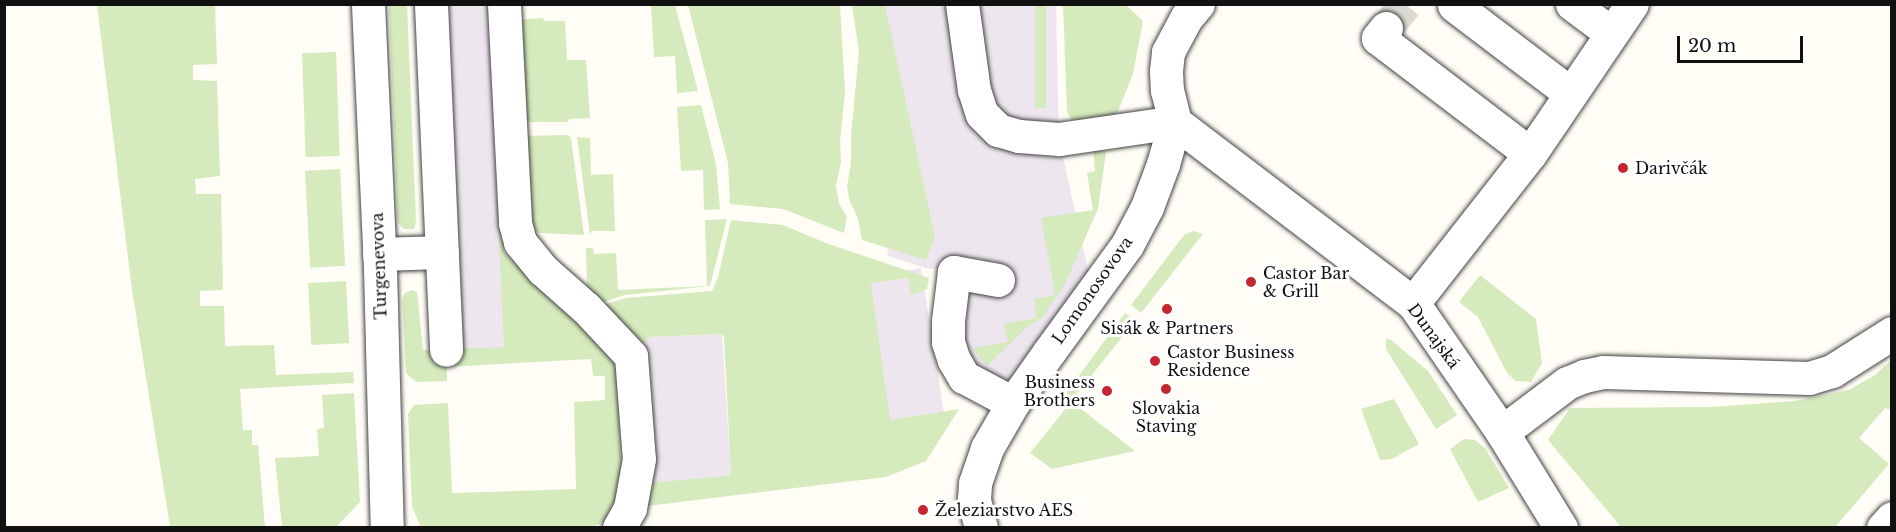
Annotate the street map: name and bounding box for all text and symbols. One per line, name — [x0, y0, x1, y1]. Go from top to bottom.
scale bar — [1680, 24, 1806, 62]
text: 20 m — [1688, 35, 1736, 57]
place label: Darivčák — [1635, 158, 1708, 178]
marker: Darivčák — [1616, 161, 1630, 175]
street label: Turgenevova — [368, 212, 390, 320]
street label: Lomonosovova — [1048, 233, 1136, 347]
place label: Castor Bar & Grill — [1263, 263, 1349, 301]
marker: Castor Bar & Grill — [1244, 275, 1258, 289]
street label: Dunajská — [1404, 300, 1464, 372]
marker: Sisák & Partners — [1160, 302, 1174, 316]
place label: Sisák & Partners — [1100, 318, 1234, 338]
place label: Castor Business Residence — [1167, 342, 1295, 380]
marker: Castor Business Residence — [1148, 354, 1162, 368]
place label: Business Brothers — [1024, 372, 1095, 410]
marker: Slovakia Staving — [1159, 382, 1173, 396]
marker: Business Brothers — [1100, 384, 1114, 398]
place label: Slovakia Staving — [1132, 398, 1200, 436]
place label: Železiarstvo AES — [935, 500, 1074, 520]
marker: Železiarstvo AES — [916, 503, 930, 517]

